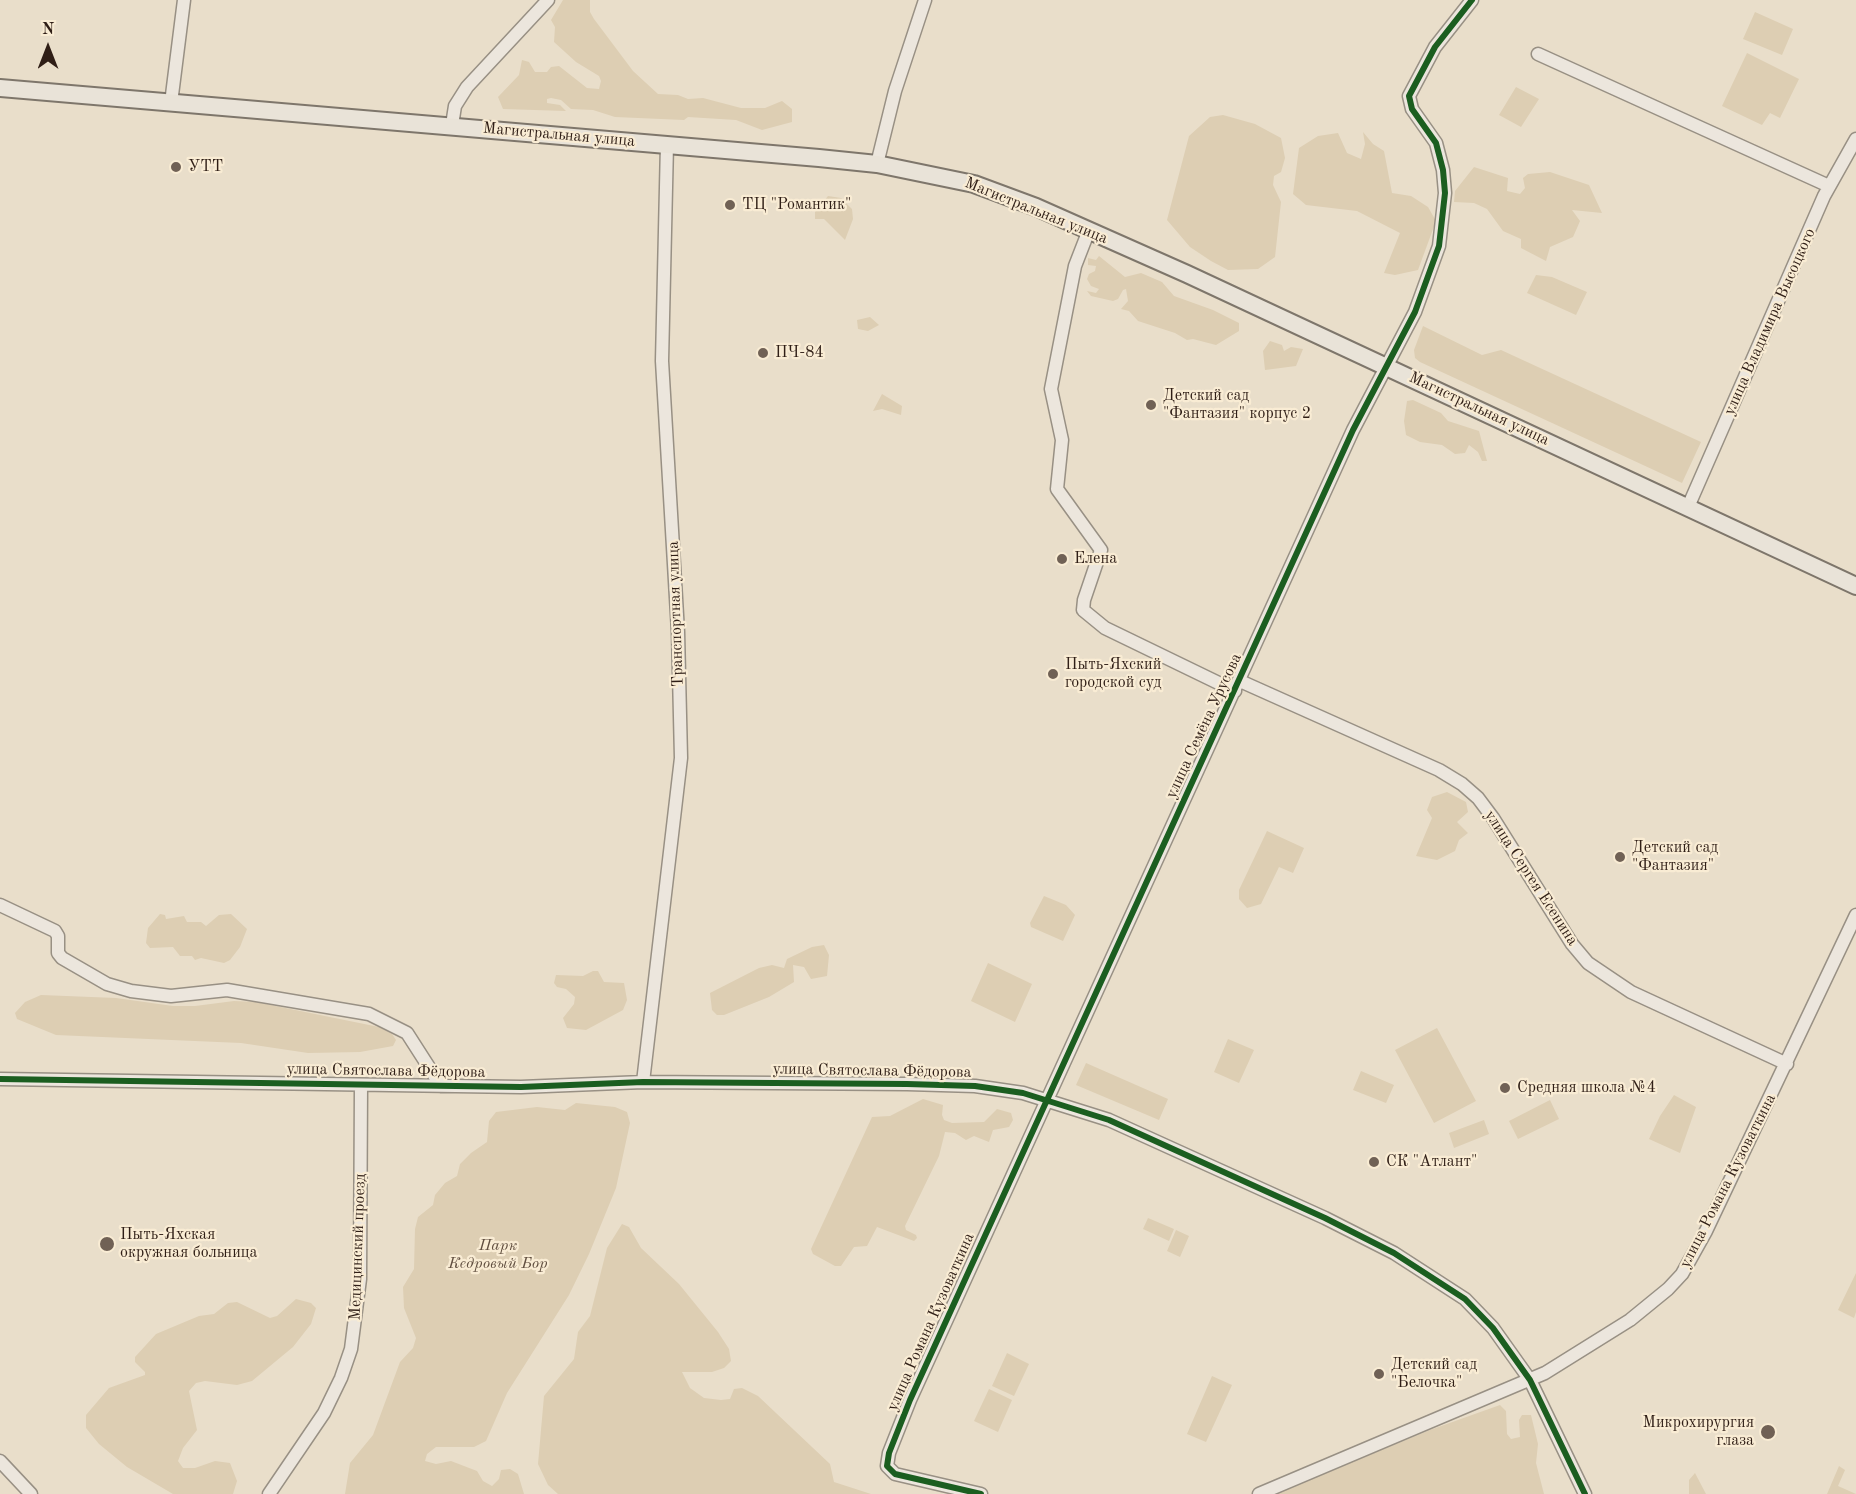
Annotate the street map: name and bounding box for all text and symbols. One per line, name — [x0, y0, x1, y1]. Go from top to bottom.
north arrow — [18, 18, 78, 78]
text: N — [42, 22, 54, 38]
street label: Магистральная улица — [482, 119, 636, 151]
place label: УТТ — [188, 157, 223, 177]
marker: УТТ — [169, 160, 183, 174]
street label: Магистральная улица — [962, 173, 1110, 249]
place label: ТЦ "Романтик" — [742, 195, 851, 215]
marker: ТЦ "Романтик" — [723, 198, 737, 212]
street label: улица Владимира Высоцкого — [1720, 226, 1820, 418]
place label: ПЧ-84 — [775, 343, 824, 363]
marker: ПЧ-84 — [756, 346, 770, 360]
street label: Магистральная улица — [1406, 368, 1552, 450]
place label: Детский сад "Фантазия" корпус 2 — [1163, 386, 1311, 424]
marker: Детский сад "Фантазия" корпус 2 — [1144, 398, 1158, 412]
street label: Транспортная улица — [664, 541, 688, 687]
place label: Елена — [1074, 549, 1117, 569]
marker: Елена — [1055, 552, 1069, 566]
street label: улица Семёна Урусова — [1162, 650, 1246, 802]
place label: Пыть-Яхский городской суд — [1065, 655, 1161, 693]
marker: Пыть-Яхский городской суд — [1046, 667, 1060, 681]
street label: улица Сергея Есенина — [1480, 807, 1582, 949]
place label: Детский сад "Фантазия" — [1632, 838, 1718, 876]
marker: Детский сад "Фантазия" — [1613, 850, 1627, 864]
street label: улица Святослава Фёдорова — [286, 1060, 486, 1082]
street label: улица Святослава Фёдорова — [772, 1060, 972, 1082]
place label: Средняя школа №4 — [1517, 1078, 1656, 1098]
marker: Средняя школа №4 — [1498, 1081, 1512, 1095]
street label: улица Романа Кузоваткина — [1676, 1091, 1780, 1271]
place label: СК "Атлант" — [1386, 1152, 1477, 1172]
marker: СК "Атлант" — [1367, 1155, 1381, 1169]
street label: Медицинский проезд — [346, 1173, 370, 1321]
place label: Пыть-Яхская окружная больница — [120, 1225, 257, 1263]
street label: улица Романа Кузоваткина — [883, 1230, 979, 1414]
marker: Пыть-Яхская окружная больница — [98, 1235, 116, 1253]
park label: Парк Кедровый Бор — [448, 1236, 548, 1274]
place label: Детский сад "Белочка" — [1391, 1355, 1477, 1393]
marker: Детский сад "Белочка" — [1372, 1367, 1386, 1381]
place label: Микрохирургия глаза — [1643, 1413, 1754, 1451]
marker: Микрохирургия глаза — [1759, 1423, 1777, 1441]

